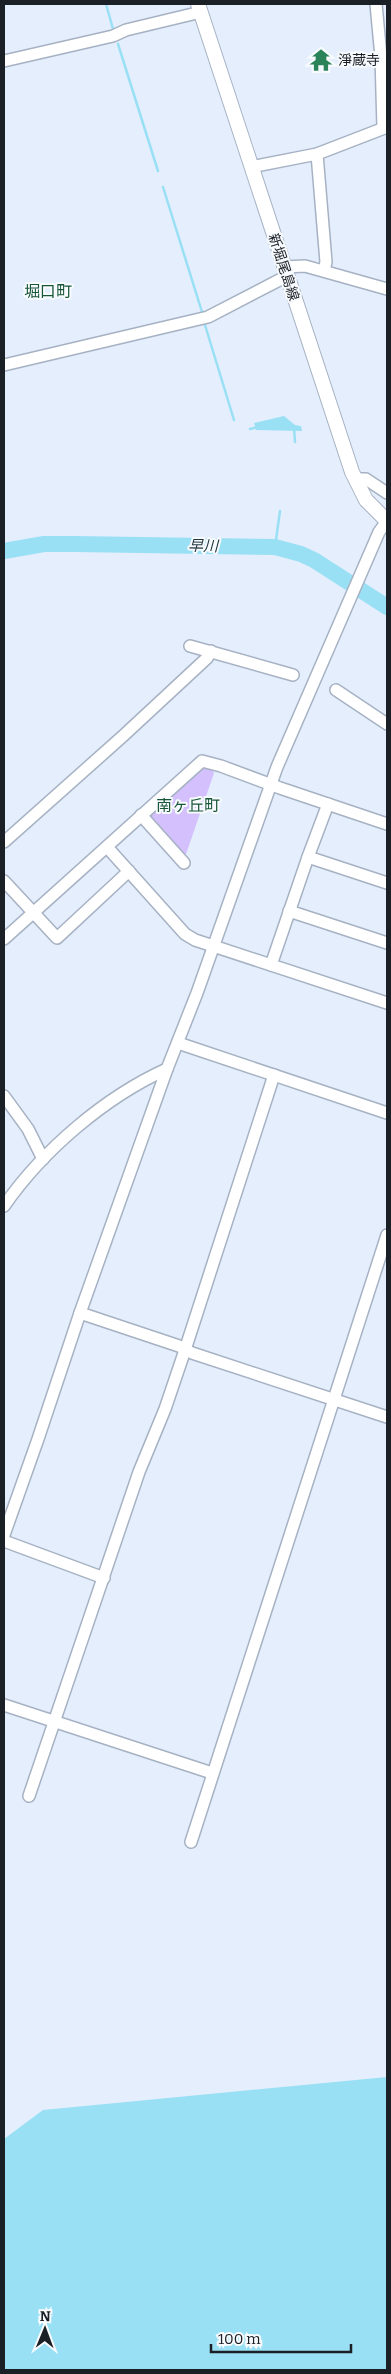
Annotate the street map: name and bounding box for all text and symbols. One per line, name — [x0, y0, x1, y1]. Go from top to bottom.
temple icon: 淨蔵寺 — [308, 47, 334, 73]
place label: 淨蔵寺 — [338, 52, 380, 69]
street label: 新堀尾島線 — [265, 231, 302, 303]
district label: 堀口町 — [24, 282, 72, 301]
water label: 早川 — [188, 537, 220, 555]
district label: 南ヶ丘町 — [156, 796, 220, 815]
north arrow — [20, 2304, 70, 2354]
text: N — [40, 2308, 51, 2325]
scale bar — [211, 2322, 351, 2354]
text: 100 m — [218, 2330, 261, 2348]

